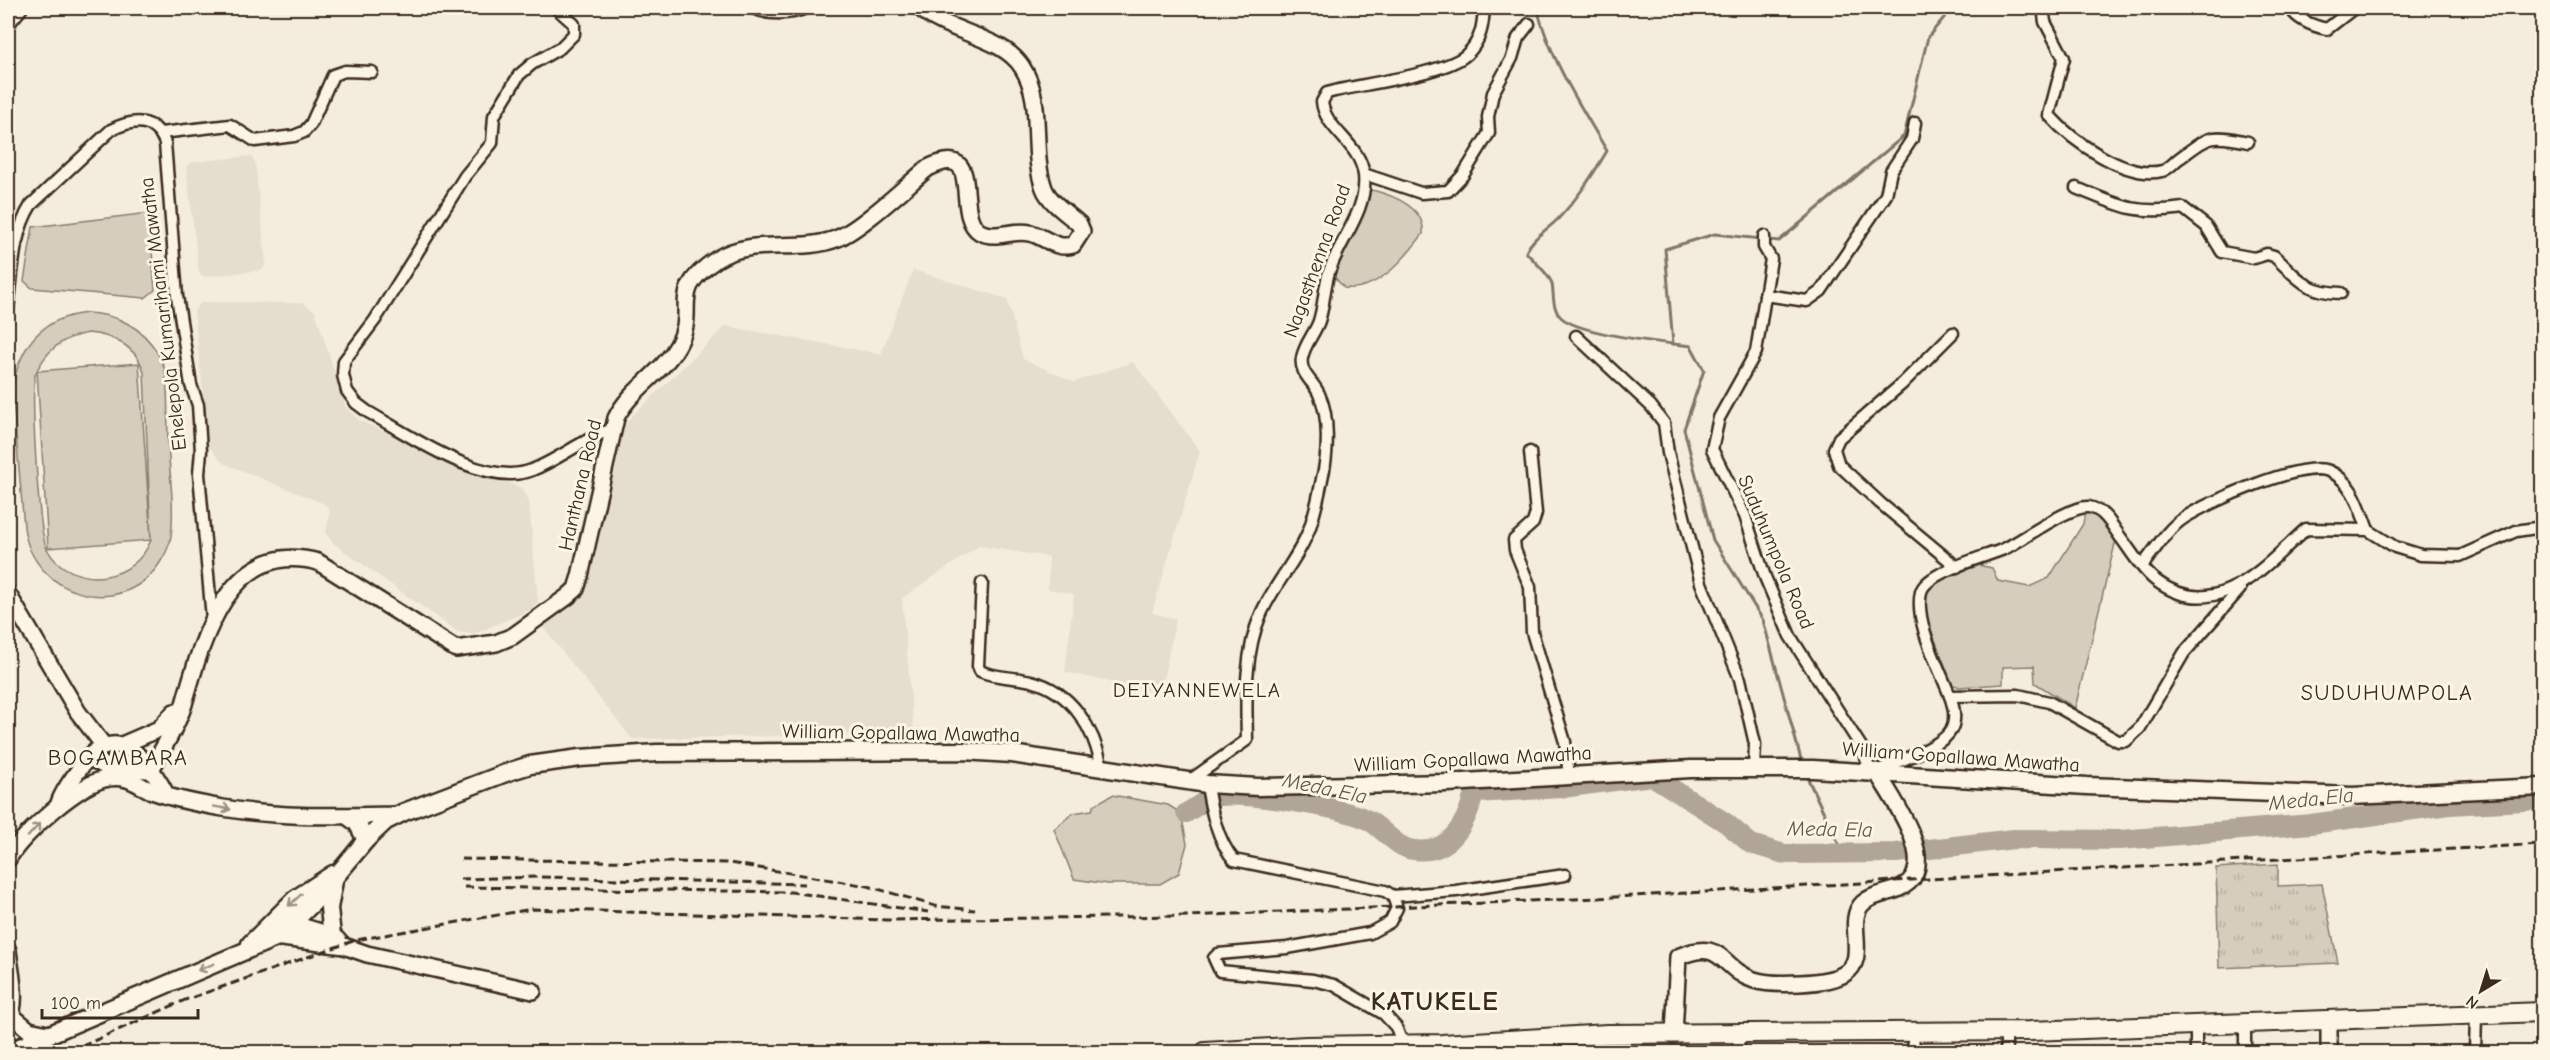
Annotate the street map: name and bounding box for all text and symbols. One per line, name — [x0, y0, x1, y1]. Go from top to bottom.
street label: Ehelepola Kumarihami Mawatha — [135, 176, 191, 452]
street label: Nagasthenna Road — [1279, 181, 1355, 341]
street label: Hanthana Road — [554, 417, 606, 553]
street label: Suduhumpola Road — [1733, 471, 1819, 633]
district label: DEIYANNEWELA — [1113, 678, 1281, 702]
district label: SUDUHUMPOLA — [2301, 680, 2473, 706]
street label: William Gopallawa Mawatha — [782, 719, 1020, 747]
street label: William Gopallawa Mawatha — [1841, 737, 2081, 777]
street label: William Gopallawa Mawatha — [1354, 741, 1592, 777]
district label: BOGAMBARA — [48, 745, 188, 771]
water label: Meda Ela — [1280, 767, 1369, 809]
water label: Meda Ela — [2266, 783, 2355, 815]
one-way arrow — [212, 802, 232, 813]
water label: Meda Ela — [1786, 816, 1873, 842]
one-way arrow — [27, 823, 41, 838]
one-way arrow — [288, 893, 303, 907]
one-way arrow — [197, 961, 215, 973]
north arrow — [2451, 961, 2511, 1021]
scale bar — [42, 982, 198, 1020]
district label: KATUKELE — [1371, 987, 1499, 1017]
text: N — [2463, 992, 2482, 1012]
text: 100 m — [51, 993, 101, 1014]

